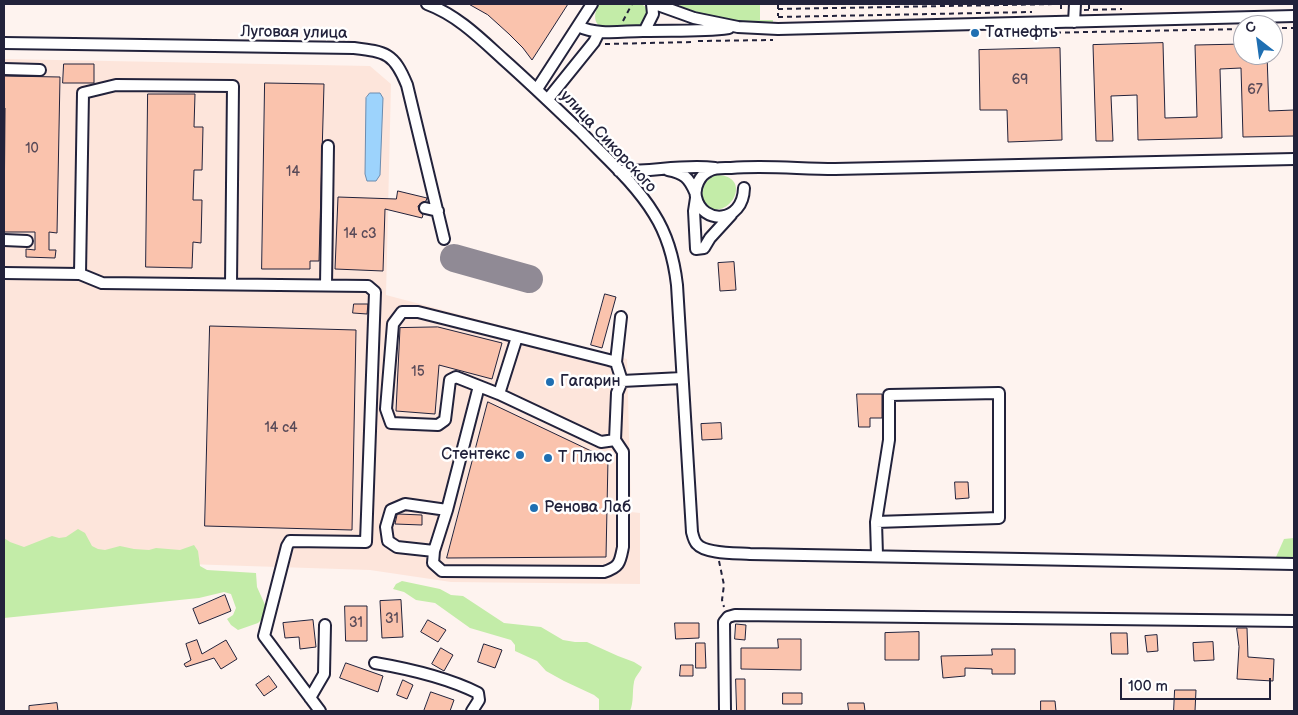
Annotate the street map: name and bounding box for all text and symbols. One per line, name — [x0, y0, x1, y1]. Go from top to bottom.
north arrow — [1233, 15, 1283, 65]
text: С — [1242, 18, 1259, 37]
street label: Луговая улица — [240, 22, 348, 44]
place label: Татнефть — [985, 23, 1058, 43]
marker: Татнефть — [969, 27, 981, 39]
house number: 69 — [1012, 72, 1028, 88]
house number: 67 — [1247, 82, 1263, 98]
street label: улица Сикорского — [556, 87, 660, 197]
house number: 10 — [25, 141, 39, 157]
house number: 14 — [286, 164, 300, 180]
house number: 14 с3 — [343, 226, 377, 242]
house number: 15 — [411, 364, 425, 380]
place label: Гагарин — [560, 372, 621, 392]
marker: Гагарин — [544, 376, 556, 388]
house number: 14 с4 — [264, 420, 298, 436]
place label: Стентекс — [441, 445, 510, 465]
place label: Т Плюс — [558, 448, 612, 468]
marker: Стентекс — [514, 449, 526, 461]
marker: Т Плюс — [542, 452, 554, 464]
place label: Ренова Лаб — [544, 498, 631, 518]
marker: Ренова Лаб — [528, 502, 540, 514]
house number: 31 — [385, 611, 399, 627]
house number: 31 — [349, 615, 363, 631]
scale bar — [1123, 668, 1274, 700]
text: 100 m — [1128, 677, 1168, 696]

